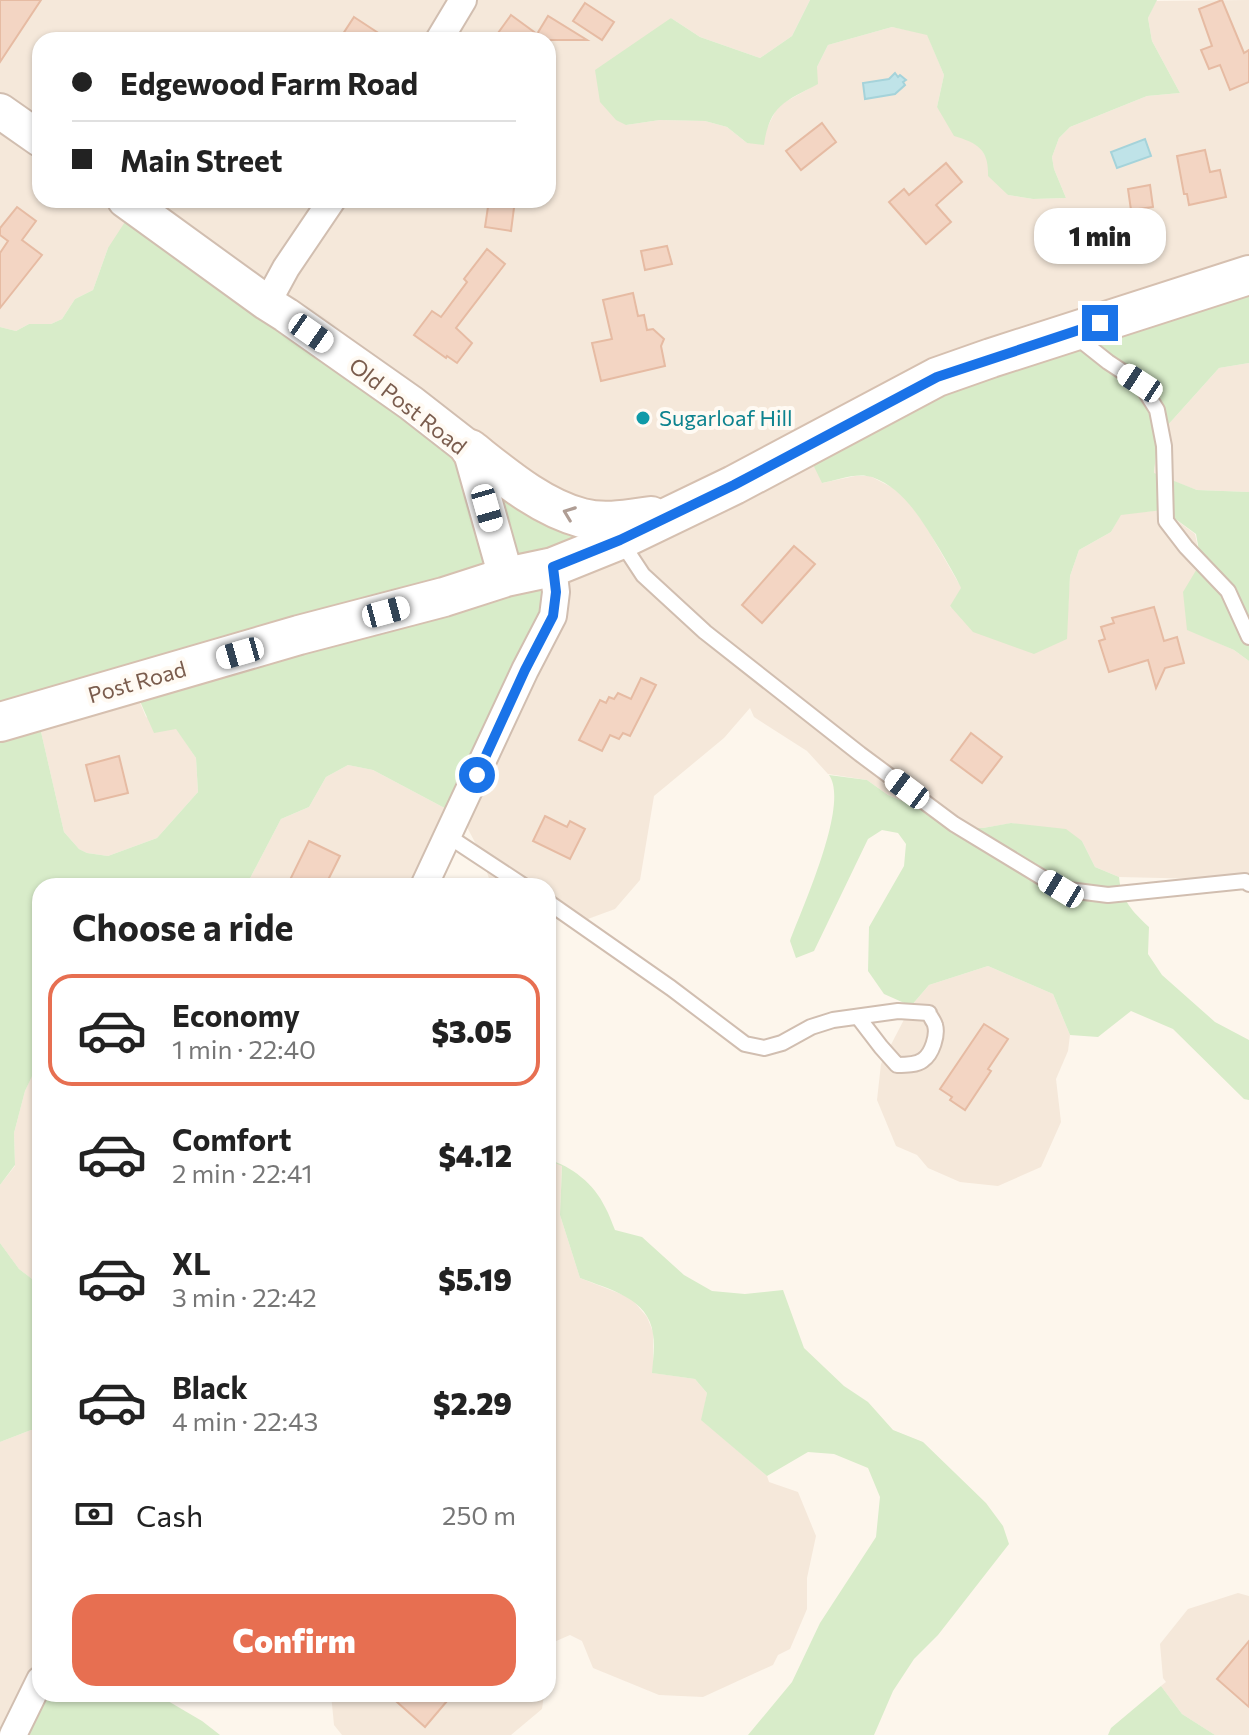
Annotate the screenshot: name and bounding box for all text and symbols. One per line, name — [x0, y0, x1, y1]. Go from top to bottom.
text: Edgewood Farm Road — [120, 64, 418, 101]
text: Main Street — [120, 141, 282, 178]
callout: 1 min — [1034, 207, 1166, 263]
text: 1 min — [1069, 220, 1131, 251]
route end — [1082, 305, 1118, 341]
car — [284, 309, 338, 357]
street label: Old Post Road — [344, 351, 472, 460]
car — [1113, 360, 1167, 406]
place label: Sugarloaf Hill — [659, 404, 793, 431]
marker: Sugarloaf Hill — [634, 409, 652, 427]
car — [469, 482, 505, 534]
one-way arrow — [563, 506, 577, 523]
car — [360, 594, 412, 630]
car — [214, 635, 266, 671]
street label: Post Road — [85, 655, 189, 708]
route start — [459, 757, 495, 793]
car — [881, 765, 933, 813]
car — [1034, 866, 1088, 912]
text: Choose a ride — [72, 904, 293, 948]
icon: car — [76, 994, 148, 1066]
text: Economy — [172, 996, 300, 1033]
text: $3.05 — [431, 1012, 512, 1049]
text: 1 min · 22:40 — [172, 1033, 316, 1064]
icon: car — [76, 1118, 148, 1190]
text: Comfort — [172, 1120, 291, 1157]
text: $4.12 — [438, 1136, 512, 1173]
text: 2 min · 22:41 — [172, 1157, 313, 1188]
icon: car — [76, 1242, 148, 1314]
text: XL — [172, 1244, 211, 1281]
text: $5.19 — [438, 1260, 512, 1297]
text: 3 min · 22:42 — [172, 1281, 317, 1312]
icon: car — [76, 1366, 148, 1438]
text: Black — [172, 1368, 248, 1405]
text: $2.29 — [433, 1384, 512, 1421]
text: 4 min · 22:43 — [172, 1405, 318, 1436]
icon: cash — [72, 1492, 116, 1536]
text: Cash — [136, 1496, 203, 1533]
text: 250 m — [442, 1499, 516, 1530]
button: Confirm — [72, 1594, 516, 1686]

